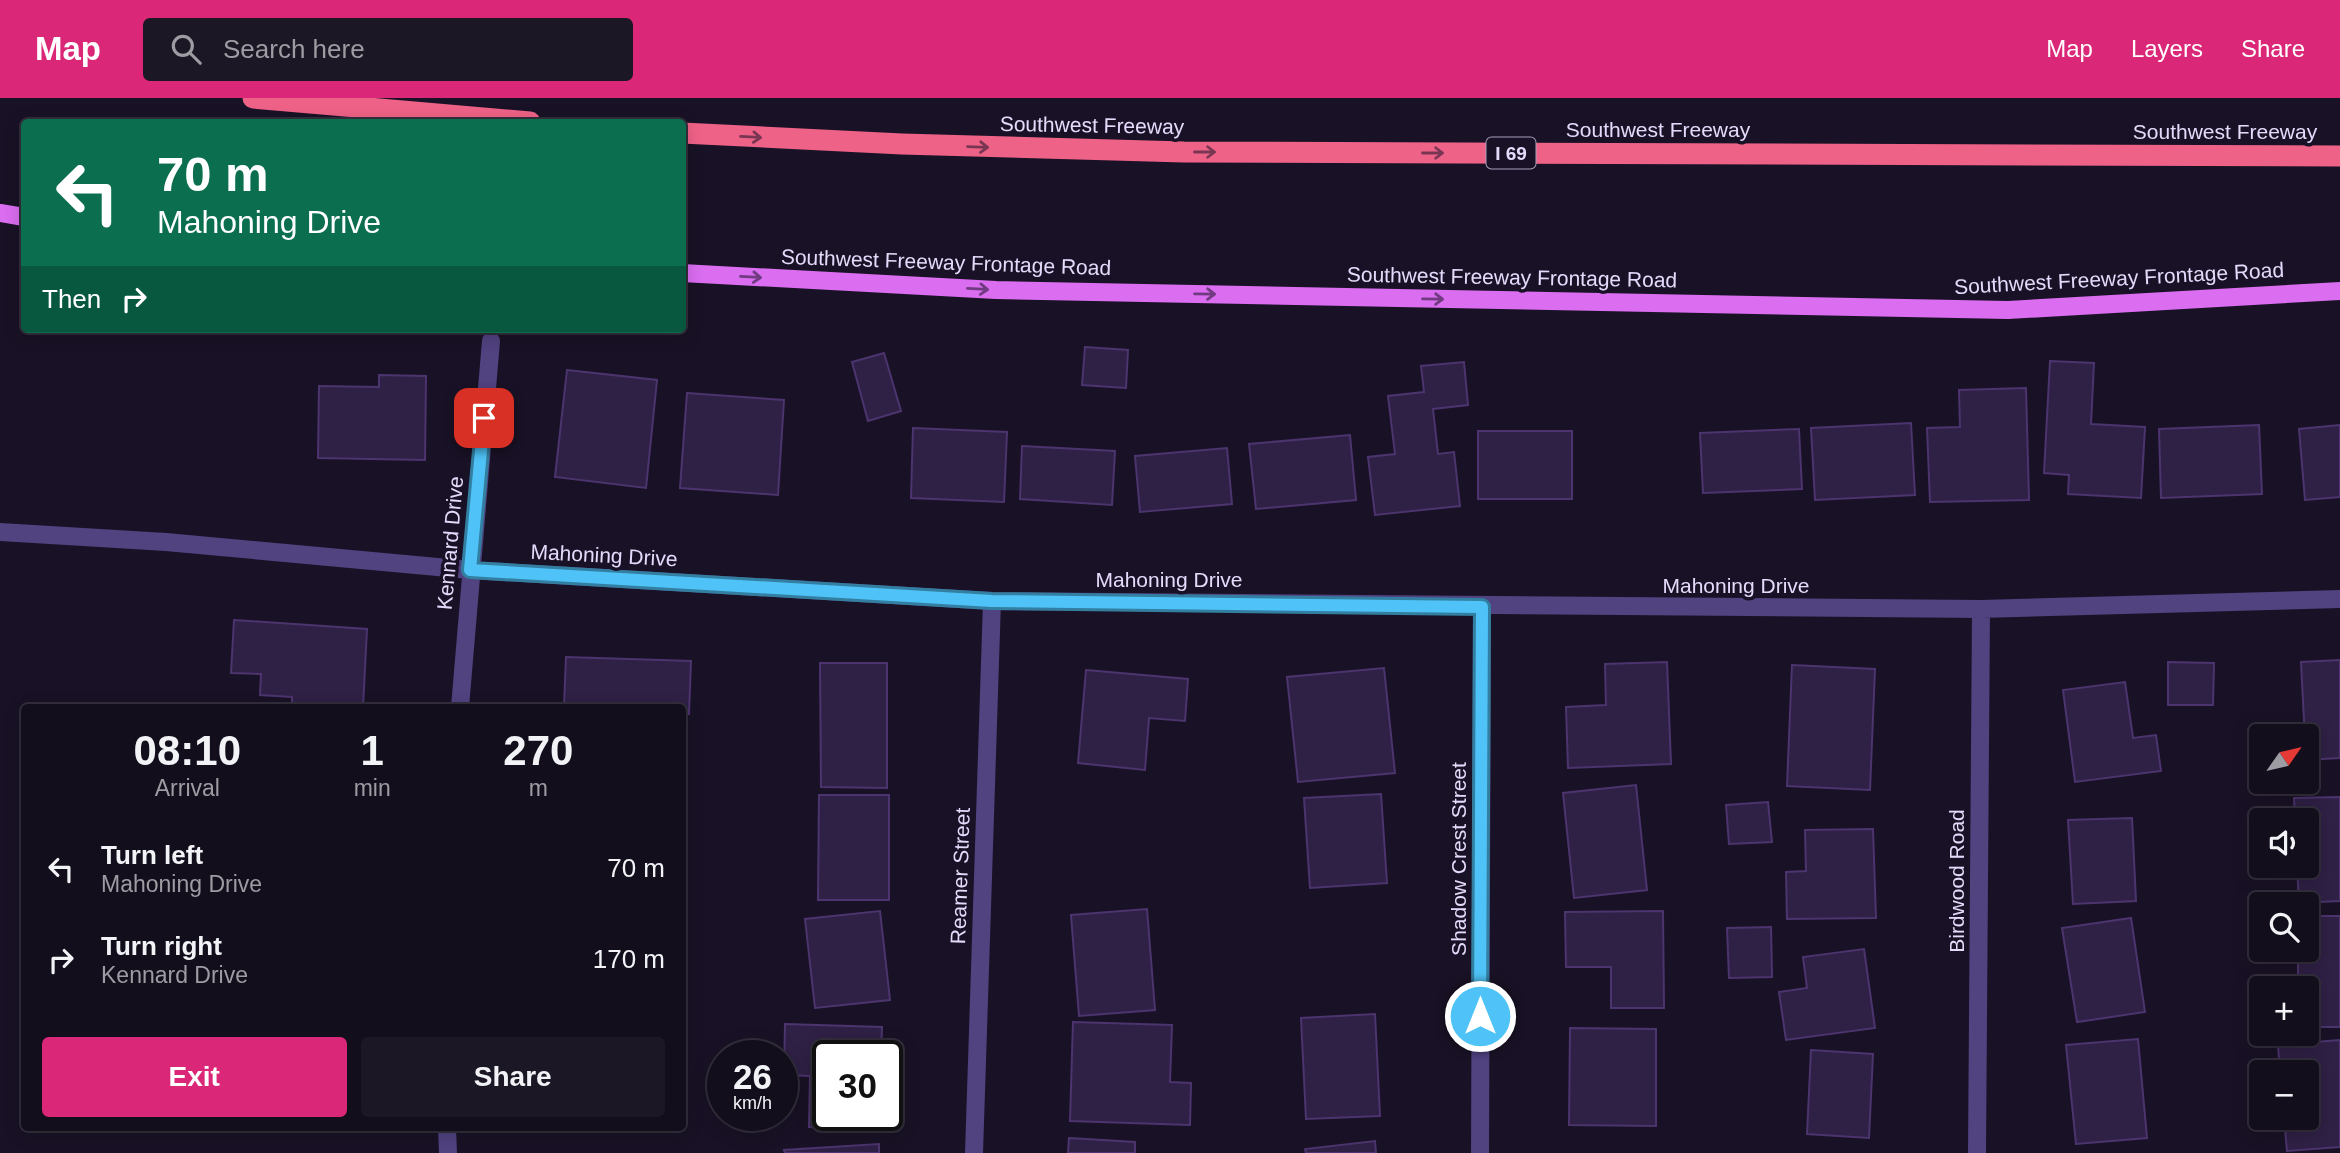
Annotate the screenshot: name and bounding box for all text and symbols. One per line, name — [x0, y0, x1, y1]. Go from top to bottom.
search box — [143, 18, 633, 81]
text: Map — [35, 30, 101, 67]
icon: search — [167, 30, 205, 68]
text: Search here — [223, 34, 365, 64]
text: Map — [2046, 35, 2093, 62]
text: Layers — [2131, 35, 2203, 62]
text: Share — [2241, 35, 2305, 62]
street label: Southwest Freeway — [1000, 112, 1185, 138]
street label: Southwest Freeway — [1566, 118, 1751, 141]
street label: Southwest Freeway — [2133, 120, 2318, 143]
one-way arrow — [739, 131, 761, 144]
road number: I 69 — [1486, 138, 1536, 168]
one-way arrow — [966, 140, 989, 153]
one-way arrow — [1194, 145, 1217, 159]
one-way arrow — [1421, 146, 1444, 160]
icon: left — [42, 147, 133, 238]
text: 70 m — [157, 147, 269, 201]
text: Mahoning Drive — [157, 204, 381, 240]
street label: Southwest Freeway Frontage Road — [781, 245, 1111, 279]
street label: Southwest Freeway Frontage Road — [1953, 258, 2285, 298]
street label: Southwest Freeway Frontage Road — [1347, 263, 1677, 291]
one-way arrow — [739, 270, 762, 283]
icon: right — [115, 280, 153, 318]
one-way arrow — [966, 283, 989, 296]
text: Then — [42, 284, 101, 314]
one-way arrow — [1194, 287, 1217, 301]
one-way arrow — [1421, 292, 1444, 305]
pin — [454, 388, 514, 448]
icon: arrive — [465, 399, 503, 437]
street label: Kennard Drive — [433, 475, 467, 611]
street label: Mahoning Drive — [530, 540, 678, 570]
street label: Mahoning Drive — [1095, 568, 1243, 591]
street label: Mahoning Drive — [1662, 574, 1810, 597]
north arrow — [2249, 724, 2319, 794]
map controls — [2249, 724, 2319, 1130]
text: 08:10 — [134, 727, 241, 774]
text: 1 — [360, 727, 384, 774]
text: 270 — [503, 727, 573, 774]
street label: Shadow Crest Street — [1447, 762, 1470, 956]
text: Arrival — [155, 775, 220, 801]
text: min — [354, 775, 391, 801]
text: m — [529, 775, 548, 801]
street label: Reamer Street — [946, 807, 974, 945]
button: sound — [2249, 808, 2319, 878]
street label: Birdwood Road — [1945, 809, 1968, 953]
text: Turn left — [101, 840, 203, 870]
icon: left — [42, 850, 80, 888]
text: 70 m — [607, 853, 665, 883]
text: Mahoning Drive — [101, 871, 262, 897]
button: search — [2249, 892, 2319, 962]
text: Turn right — [101, 931, 222, 961]
icon: right — [42, 941, 80, 979]
text: 170 m — [593, 944, 665, 974]
text: Kennard Drive — [101, 962, 248, 988]
button: + — [2249, 976, 2319, 1046]
position arrow — [1443, 979, 1517, 1053]
button: Exit — [42, 1037, 347, 1117]
button: Share — [361, 1037, 665, 1117]
speed limit sign: 30 — [812, 1040, 903, 1131]
text: 26 — [733, 1057, 772, 1096]
button: − — [2249, 1060, 2319, 1130]
text: km/h — [733, 1093, 772, 1113]

